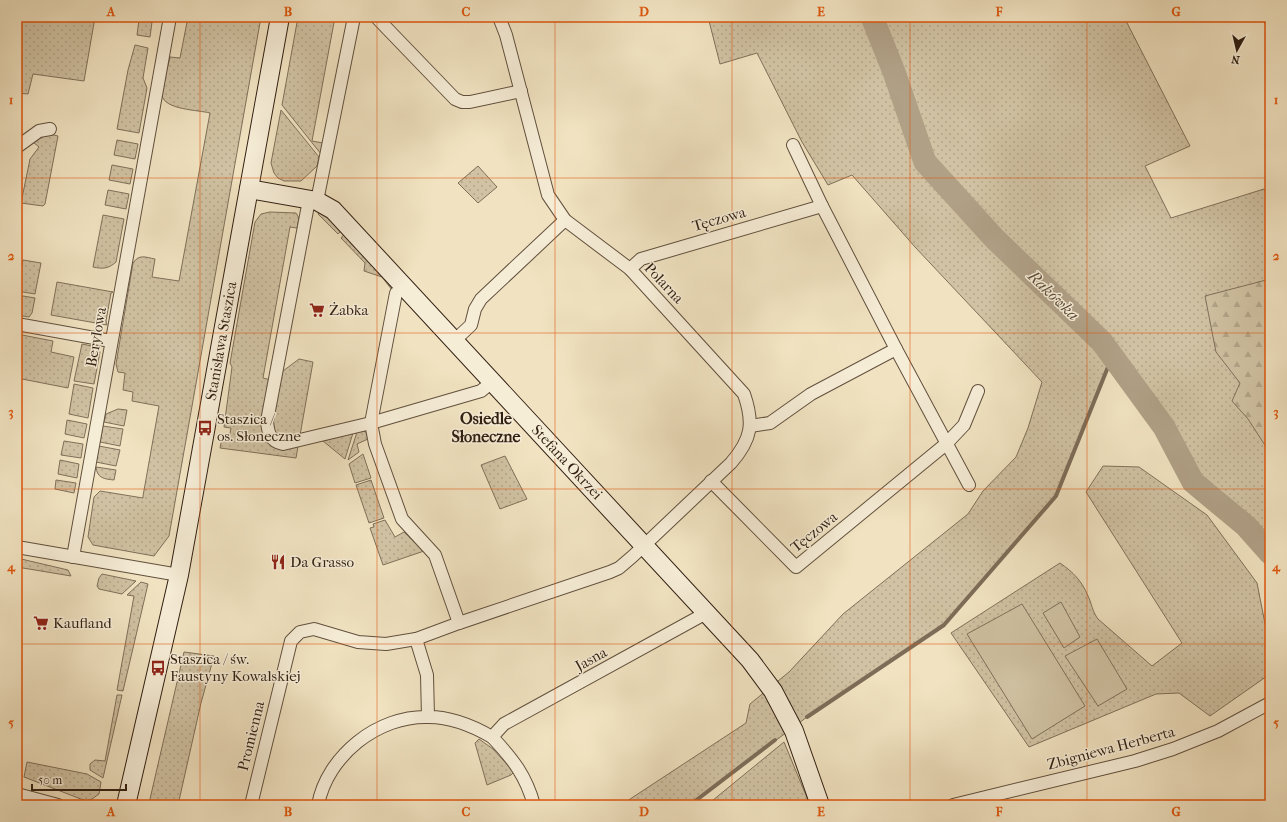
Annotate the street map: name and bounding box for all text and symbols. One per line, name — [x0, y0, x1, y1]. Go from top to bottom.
text: A — [106, 4, 116, 19]
text: B — [284, 4, 293, 19]
text: C — [462, 4, 471, 19]
text: D — [639, 4, 649, 19]
text: E — [817, 4, 825, 19]
text: F — [995, 4, 1003, 19]
text: G — [1171, 4, 1181, 19]
north arrow — [1217, 30, 1257, 70]
text: N — [1230, 52, 1241, 66]
text: 1 — [9, 92, 14, 107]
text: 1 — [1274, 92, 1279, 107]
street label: Tęczowa — [690, 203, 749, 235]
text: 2 — [8, 248, 15, 263]
text: 2 — [1273, 248, 1280, 263]
street label: Polarna — [641, 259, 688, 308]
water label: Rakówka — [1024, 266, 1083, 324]
street label: Stanisława Staszica — [202, 279, 241, 402]
supermarket icon: Żabka — [308, 301, 326, 319]
place label: Żabka — [329, 301, 370, 319]
street label: Berylowa — [82, 304, 110, 368]
text: 3 — [8, 404, 14, 420]
text: 3 — [1273, 404, 1279, 420]
district label: Osiedle Słoneczne — [452, 409, 521, 446]
place label: Staszica / os. Słoneczne — [217, 410, 301, 445]
bus stop icon: Staszica / os. Słoneczne — [196, 419, 214, 437]
street label: Stefana Okrzei — [528, 421, 607, 504]
street label: Tęczowa — [787, 507, 842, 556]
restaurant icon: Da Grasso — [269, 553, 287, 571]
place label: Da Grasso — [290, 553, 355, 571]
text: 4 — [6, 559, 16, 575]
text: 4 — [1271, 559, 1281, 575]
supermarket icon: Kaufland — [32, 614, 50, 632]
place label: Kaufland — [53, 614, 113, 632]
street label: Jasna — [571, 643, 611, 675]
place label: Staszica / św. Faustyny Kowalskiej — [170, 650, 300, 685]
bus stop icon: Staszica / św. Faustyny Kowalskiej — [149, 659, 167, 677]
street label: Promienna — [234, 698, 269, 773]
text: 5 — [8, 715, 14, 730]
text: 5 — [1273, 715, 1279, 730]
street label: Zbigniewa Herberta — [1045, 722, 1178, 774]
scale bar — [32, 766, 126, 792]
text: 50 m — [38, 773, 62, 787]
text: A — [106, 804, 116, 819]
text: B — [284, 804, 293, 819]
text: C — [462, 804, 471, 819]
text: D — [639, 804, 649, 819]
text: E — [817, 804, 825, 819]
text: F — [995, 804, 1003, 819]
text: G — [1171, 804, 1181, 819]

